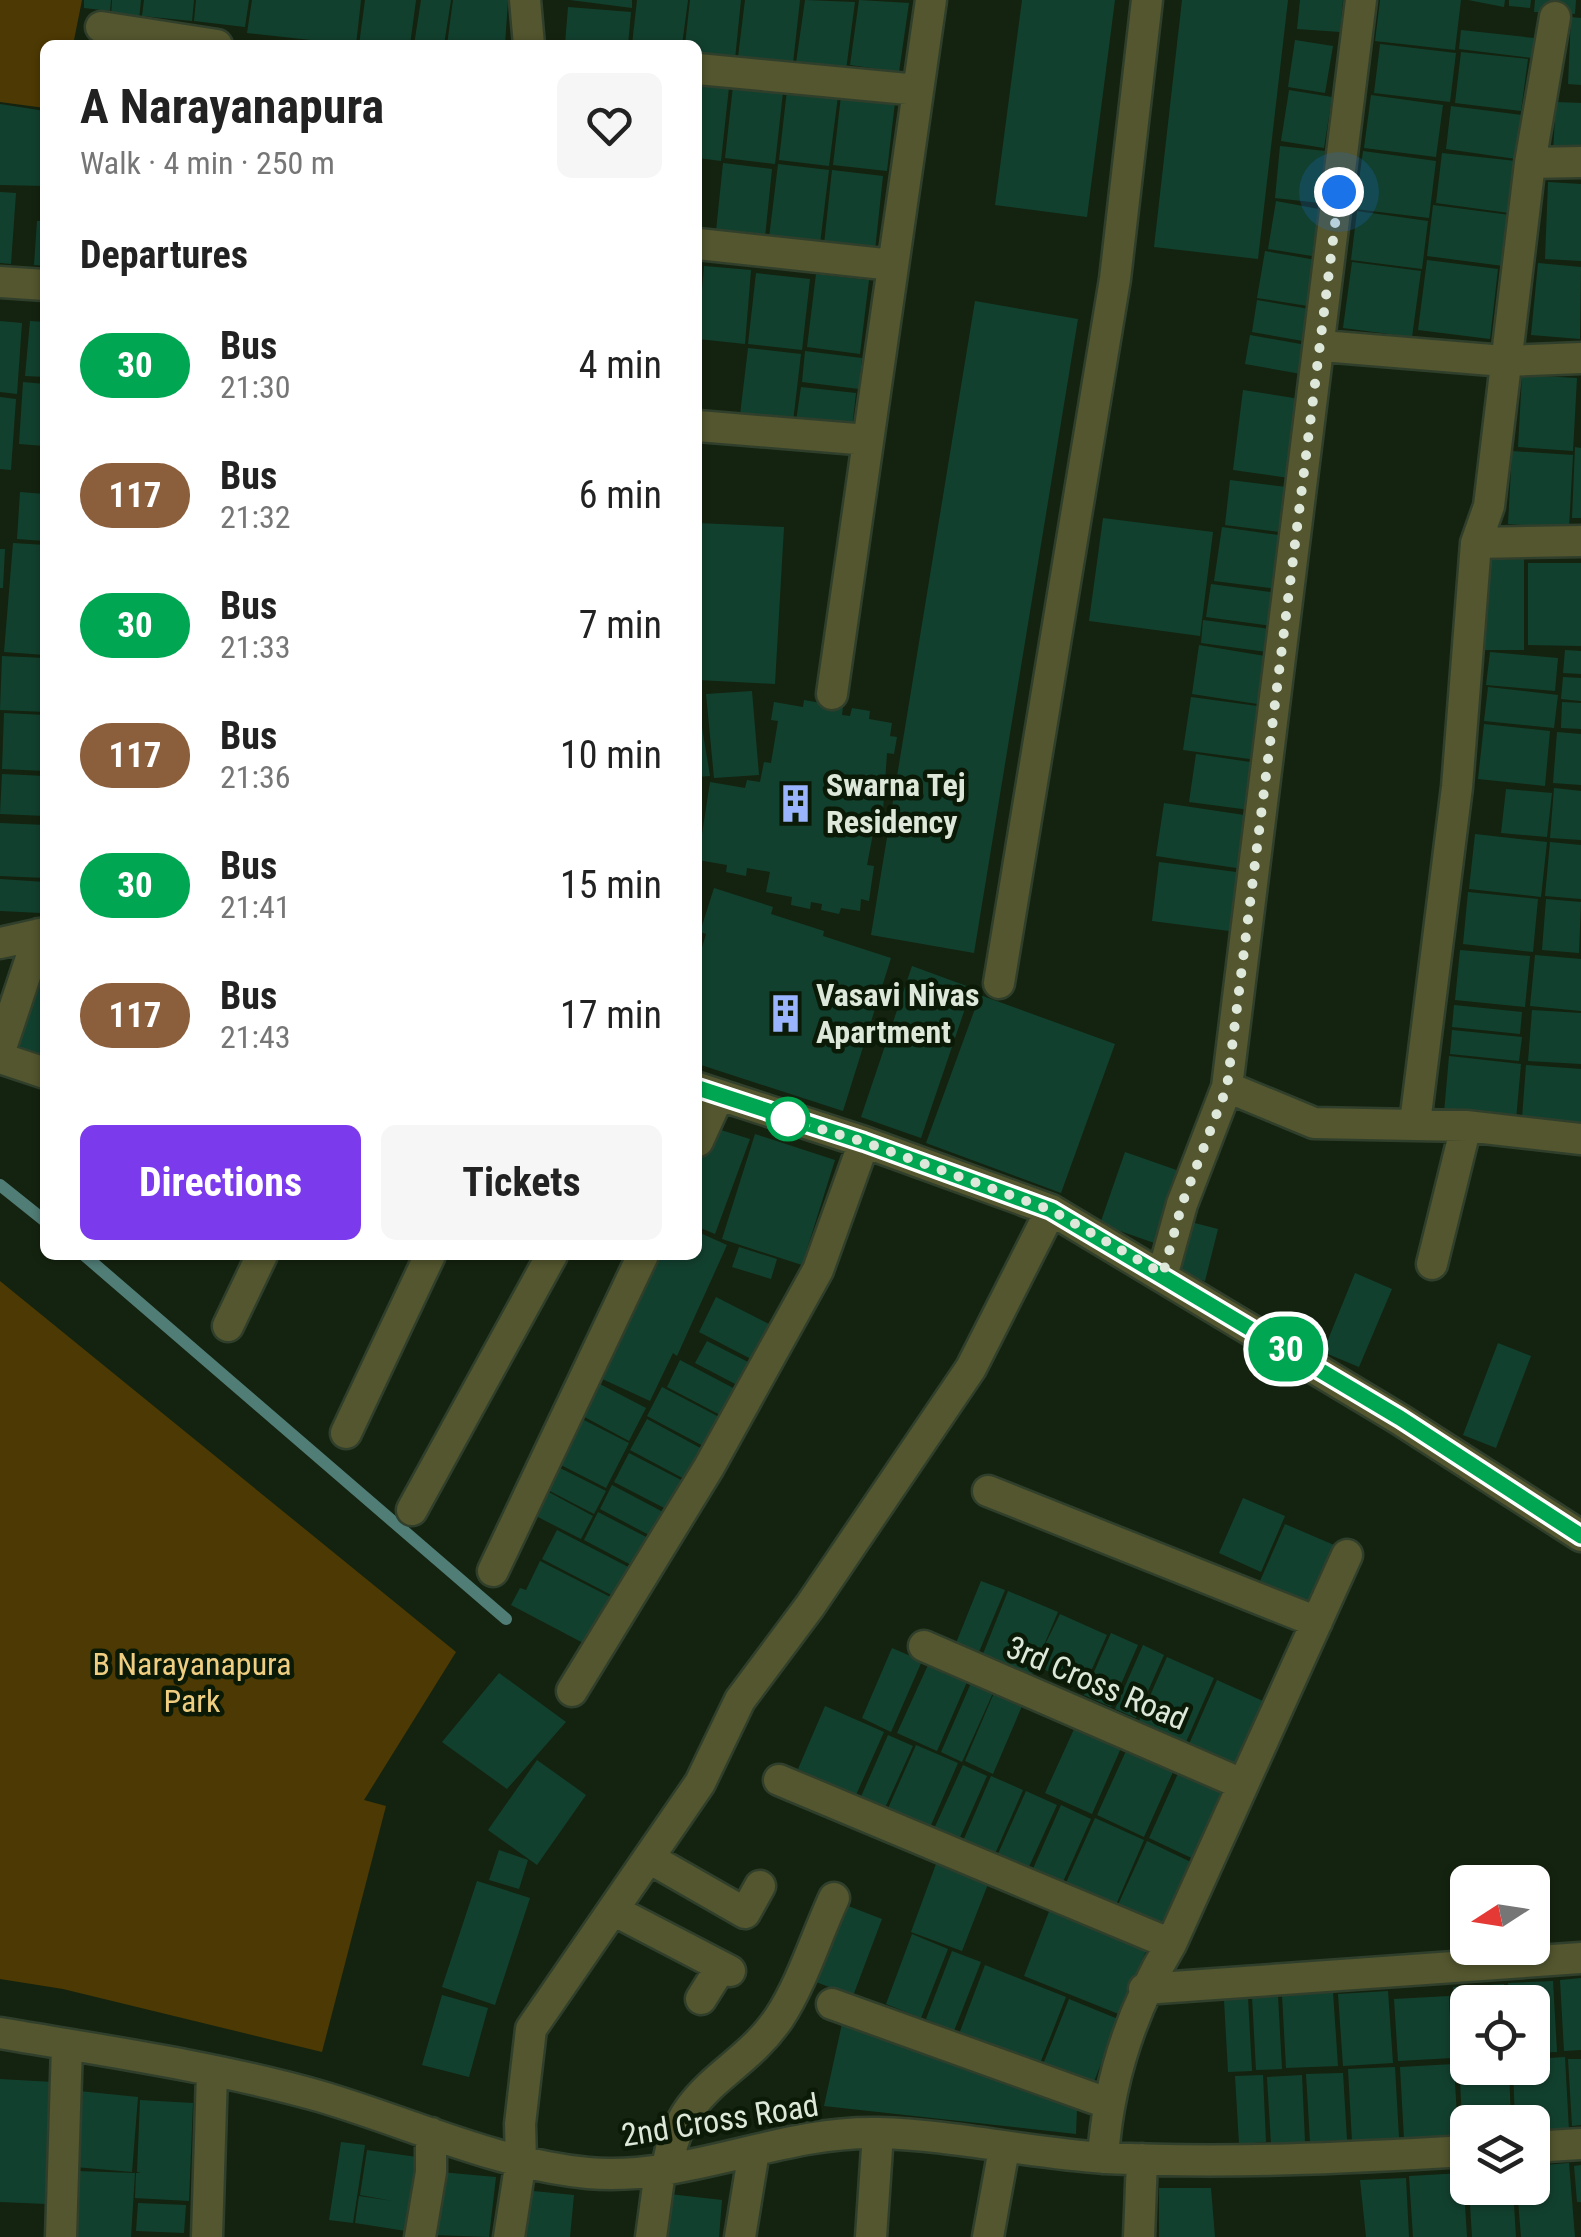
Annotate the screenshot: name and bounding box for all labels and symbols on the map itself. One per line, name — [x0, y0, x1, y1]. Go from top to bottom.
your location — [1314, 167, 1364, 217]
place label: Swarna Tej Residency — [826, 766, 966, 841]
building icon: Swarna Tej Residency — [775, 782, 817, 824]
place label: Vasavi Nivas Apartment — [816, 976, 979, 1051]
building icon: Vasavi Nivas Apartment — [765, 992, 807, 1034]
unlabelled marker — [767, 1098, 809, 1140]
line badge: 30 — [1241, 1316, 1331, 1382]
street label: 3rd Cross Road — [1001, 1628, 1193, 1738]
park label: B Narayanapura Park — [92, 1645, 292, 1720]
north arrow — [1450, 1865, 1550, 1965]
street label: 2nd Cross Road — [619, 2086, 821, 2154]

